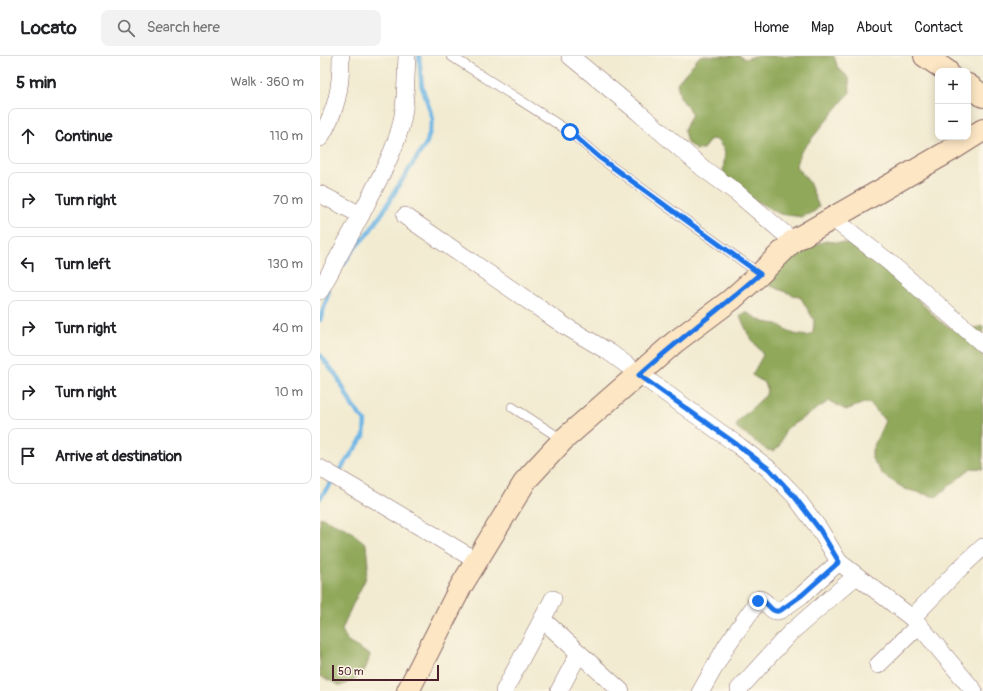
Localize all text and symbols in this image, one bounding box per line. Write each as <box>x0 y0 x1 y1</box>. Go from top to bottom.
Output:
search box <box>101 10 381 46</box>
text: Locato <box>20 16 77 40</box>
icon: search <box>115 17 137 39</box>
text: Search here <box>147 18 220 37</box>
text: Home <box>754 19 789 36</box>
text: Map <box>811 19 834 36</box>
text: About <box>856 19 892 36</box>
text: Contact <box>914 19 963 36</box>
map controls <box>935 68 971 140</box>
button: + <box>935 68 971 104</box>
text: 5 min <box>16 72 56 93</box>
text: Walk · 360 m <box>230 74 304 90</box>
button: − <box>935 104 971 140</box>
route start <box>561 123 579 141</box>
icon: ahead <box>17 125 39 147</box>
text: Continue <box>55 127 113 146</box>
text: 110 m <box>270 128 303 144</box>
icon: right <box>17 189 39 211</box>
text: Turn right <box>55 191 116 210</box>
text: 70 m <box>273 192 303 208</box>
icon: left <box>17 253 39 275</box>
text: Turn left <box>55 255 111 274</box>
text: 130 m <box>267 256 303 272</box>
icon: right <box>17 317 39 339</box>
text: Turn right <box>55 319 116 338</box>
text: 40 m <box>272 320 303 336</box>
icon: right <box>17 381 39 403</box>
text: Turn right <box>55 383 116 402</box>
text: 10 m <box>275 384 303 400</box>
icon: arrive <box>17 445 39 467</box>
text: Arrive at destination <box>55 447 182 466</box>
route end <box>749 592 767 610</box>
scale bar <box>332 663 439 682</box>
text: 50 m <box>338 665 364 678</box>

